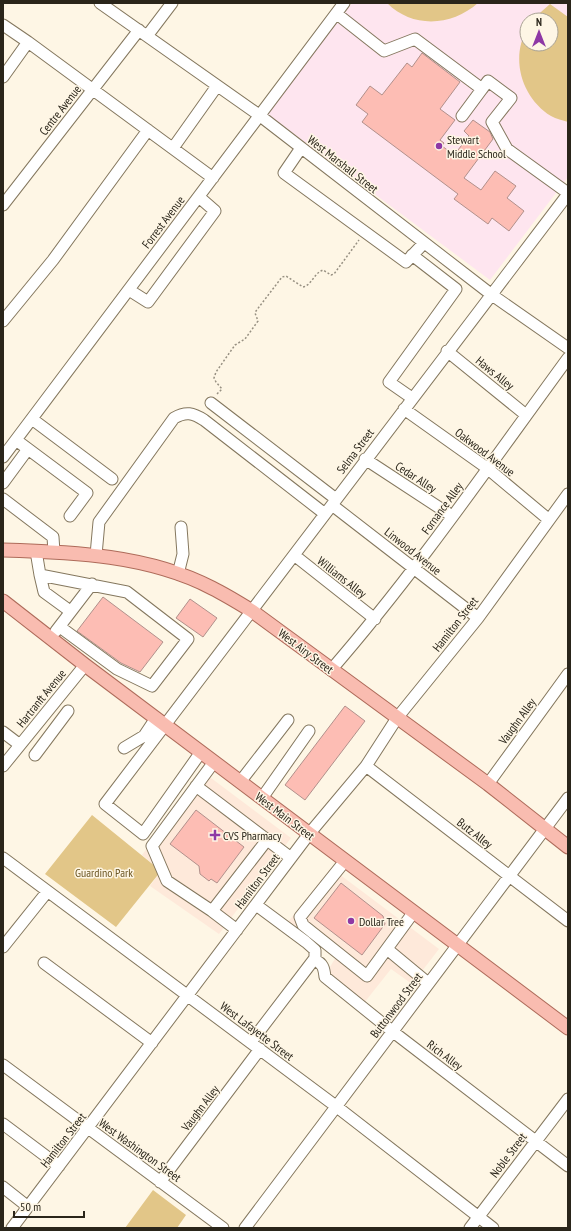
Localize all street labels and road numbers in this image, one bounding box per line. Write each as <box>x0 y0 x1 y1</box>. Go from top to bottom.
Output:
street label: Centre Avenue <box>36 82 84 138</box>
street label: West Marshall Street <box>305 132 382 197</box>
street label: Forrest Avenue <box>138 193 188 251</box>
street label: Haws Alley <box>473 353 518 393</box>
street label: Selma Street <box>333 425 377 477</box>
street label: Oakwood Avenue <box>452 425 518 479</box>
street label: Cedar Alley <box>393 458 440 496</box>
street label: Fornance Alley <box>418 479 466 537</box>
street label: Linwood Avenue <box>382 524 444 578</box>
street label: Williams Alley <box>314 553 370 601</box>
street label: Hamilton Street <box>429 593 481 654</box>
street label: West Airy Street <box>275 625 337 677</box>
street label: Hartranft Avenue <box>13 666 69 730</box>
street label: Vaughn Alley <box>495 695 539 748</box>
street label: West Main Street <box>252 789 318 844</box>
street label: Butz Alley <box>454 814 496 852</box>
street label: Hamilton Street <box>231 850 283 912</box>
street label: Buttonwood Street <box>367 969 426 1041</box>
street label: West Lafayette Street <box>217 998 297 1064</box>
street label: Rich Alley <box>424 1037 466 1074</box>
street label: Vaughn Alley <box>177 1082 222 1135</box>
street label: Hamilton Street <box>37 1109 89 1170</box>
street label: West Washington Street <box>96 1115 185 1185</box>
street label: Noble Street <box>486 1129 530 1180</box>

